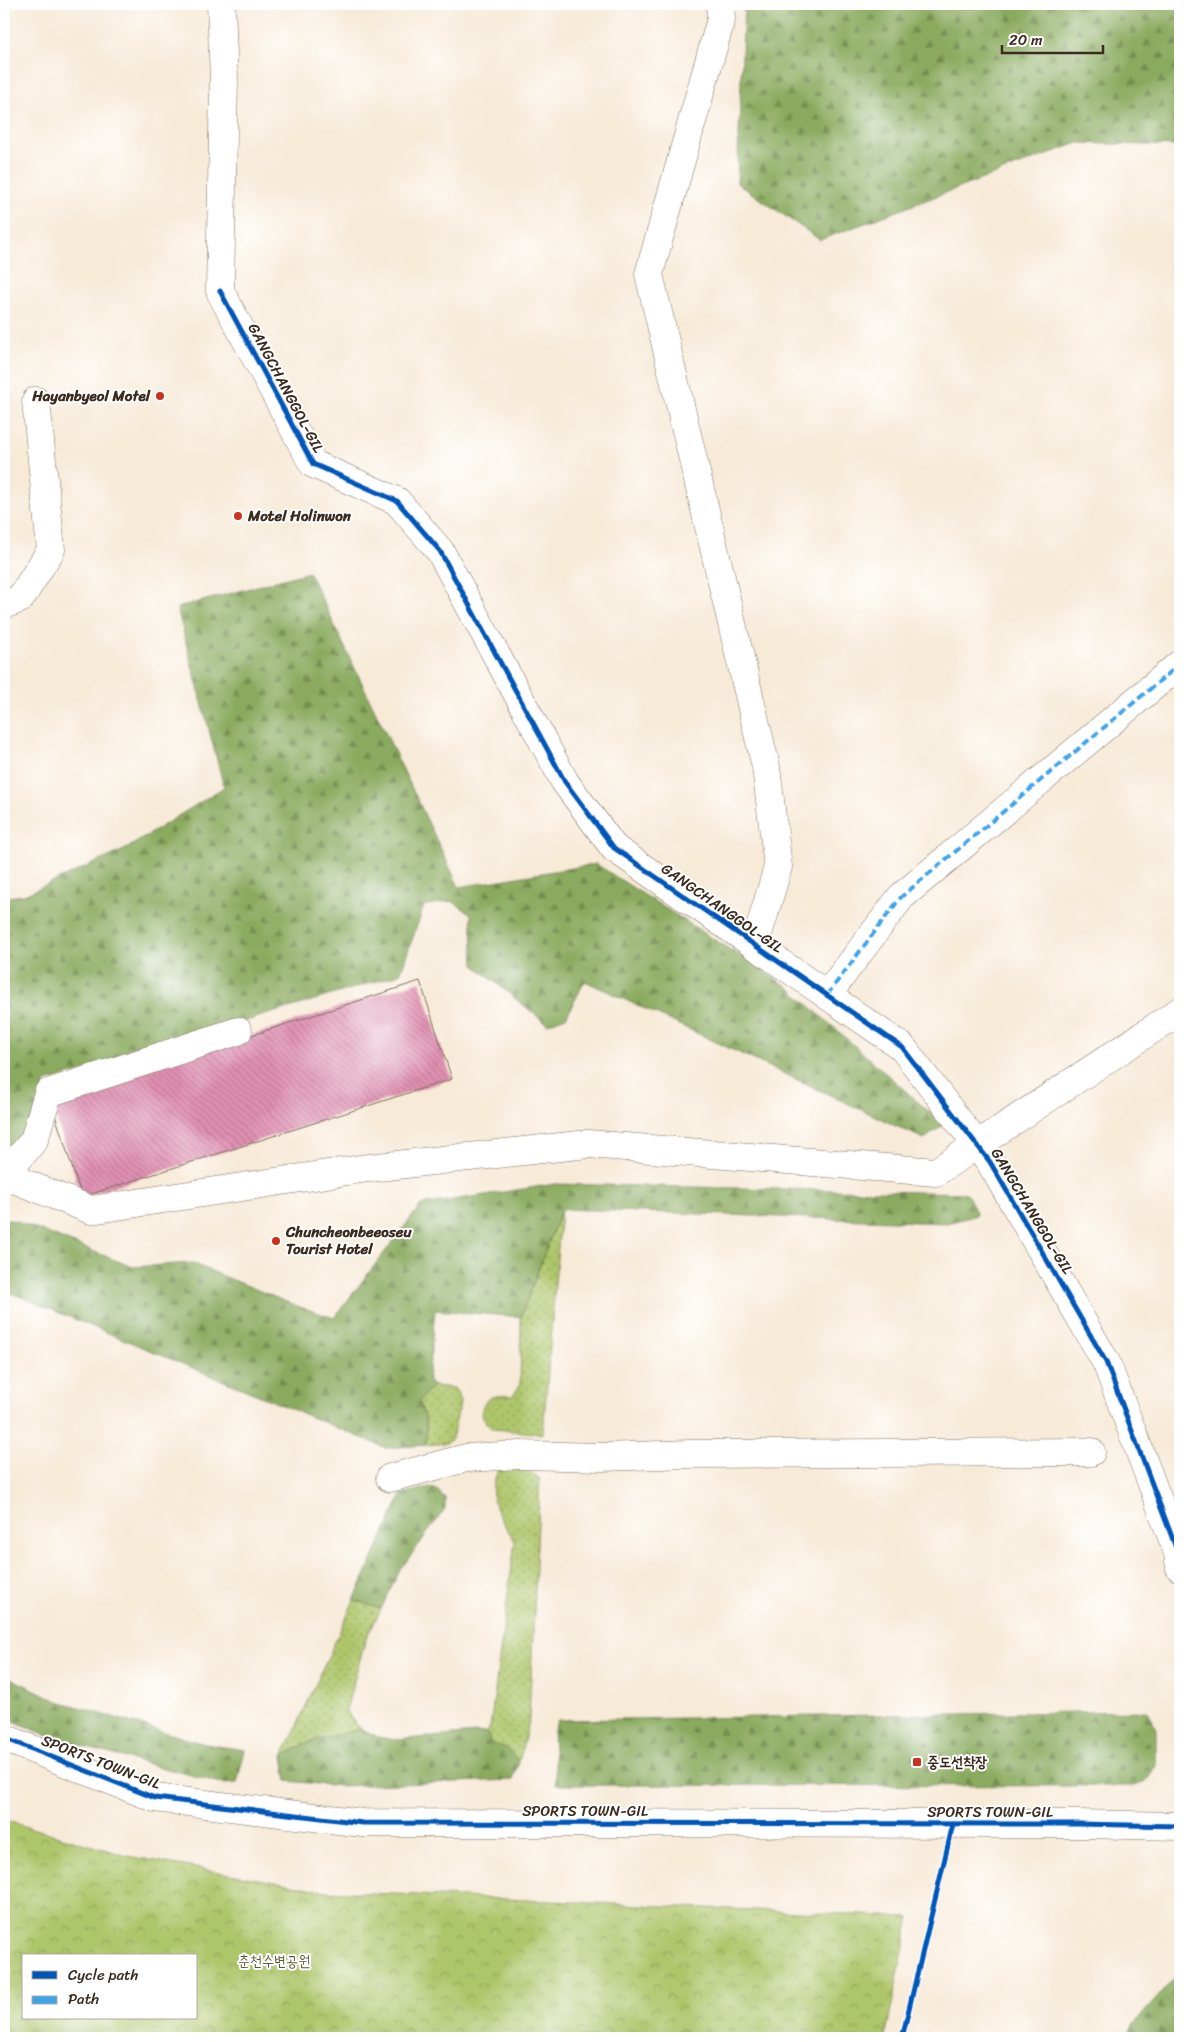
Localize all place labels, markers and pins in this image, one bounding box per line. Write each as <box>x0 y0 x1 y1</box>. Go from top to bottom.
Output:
place label: Hayanbyeol Motel <box>31 383 151 409</box>
marker: Hayanbyeol Motel <box>154 390 166 402</box>
place label: Motel Holinwon <box>247 503 352 529</box>
marker: Motel Holinwon <box>232 510 244 522</box>
place label: Chuncheonbeeoseu Tourist Hotel <box>285 1219 412 1262</box>
marker: Chuncheonbeeoseu Tourist Hotel <box>270 1235 282 1247</box>
place label: 중도선착장 <box>927 1749 987 1775</box>
marker: 중도선착장 <box>911 1756 923 1768</box>

